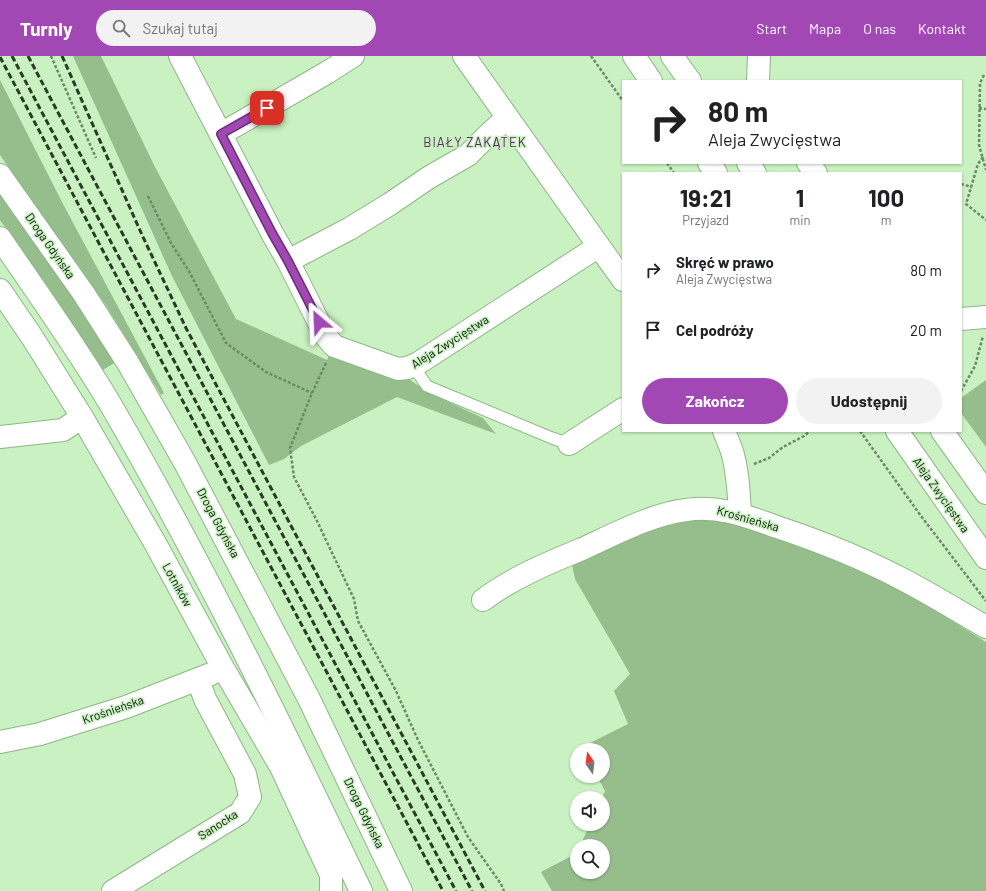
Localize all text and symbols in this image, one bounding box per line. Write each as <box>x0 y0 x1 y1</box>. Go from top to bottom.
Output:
search box <box>96 10 376 46</box>
text: Turnly <box>20 17 72 40</box>
icon: search <box>110 17 132 39</box>
text: Szukaj tutaj <box>142 19 218 37</box>
text: Start <box>756 20 787 37</box>
text: Mapa <box>809 20 841 37</box>
text: O nas <box>863 20 896 37</box>
text: Kontakt <box>918 20 966 37</box>
pin <box>250 91 284 125</box>
text: 80 m <box>708 94 768 128</box>
icon: right <box>642 96 694 148</box>
icon: arrive <box>256 97 278 119</box>
text: Aleja Zwycięstwa <box>708 128 841 150</box>
district label: BIAŁY ZAKĄTEK <box>423 134 527 150</box>
text: 19:21 <box>680 183 732 212</box>
text: 1 <box>796 183 804 212</box>
text: 100 <box>868 183 904 212</box>
street label: Droga Gdyńska <box>23 210 79 281</box>
text: Przyjazd <box>682 212 729 228</box>
text: min <box>789 212 810 228</box>
text: m <box>881 212 892 228</box>
text: Skręć w prawo <box>676 253 774 271</box>
icon: right <box>642 259 664 281</box>
text: 80 m <box>910 261 942 279</box>
text: Aleja Zwycięstwa <box>676 271 772 287</box>
position arrow <box>298 301 340 343</box>
street label: Aleja Zwycięstwa <box>408 312 491 371</box>
icon: arrive <box>642 319 664 341</box>
text: Cel podróży <box>676 321 754 339</box>
text: 20 m <box>910 321 942 339</box>
button: Zakończ <box>642 378 788 424</box>
button: Udostępnij <box>796 378 942 424</box>
street label: Aleja Zwycięstwa <box>911 454 973 535</box>
street label: Droga Gdyńska <box>195 485 243 560</box>
street label: Krośnieńska <box>715 502 781 534</box>
street label: Lotników <box>160 560 196 609</box>
street label: Krośnieńska <box>80 692 145 726</box>
north arrow <box>570 743 610 783</box>
map controls <box>570 743 610 879</box>
street label: Droga Gdyńska <box>342 775 388 850</box>
button: sound <box>570 791 610 831</box>
street label: Sanocka <box>195 806 240 842</box>
button: search <box>570 839 610 879</box>

